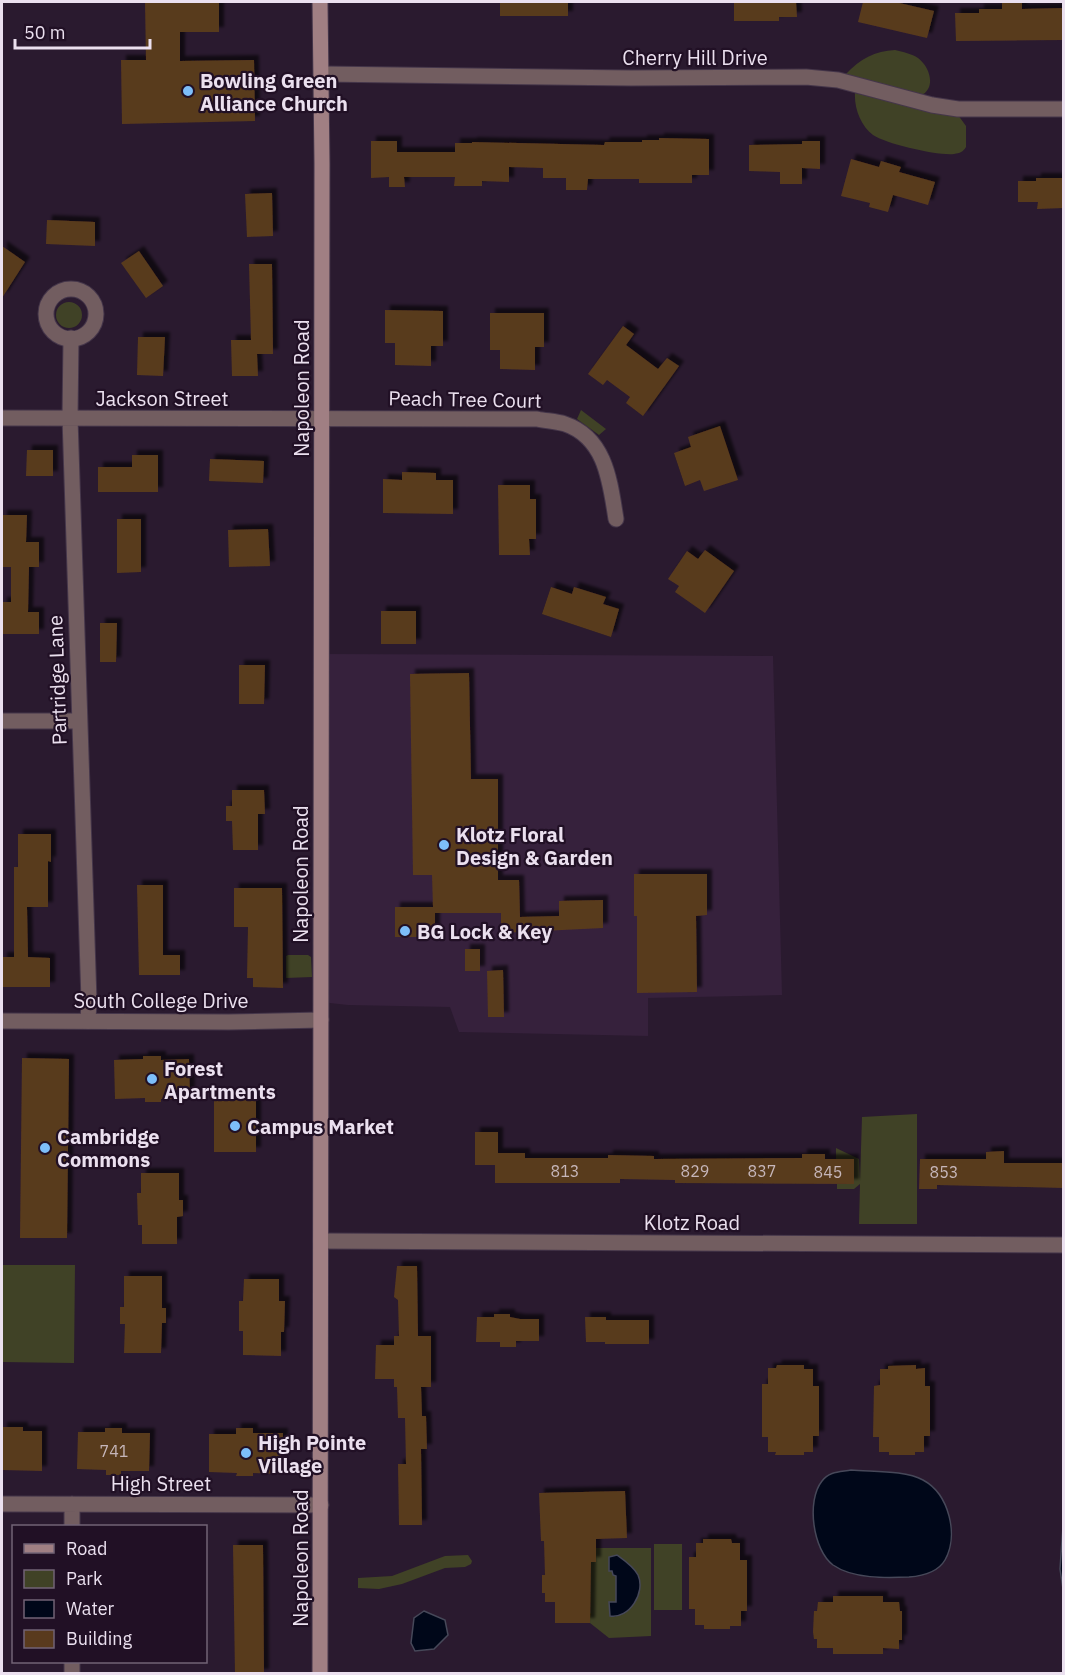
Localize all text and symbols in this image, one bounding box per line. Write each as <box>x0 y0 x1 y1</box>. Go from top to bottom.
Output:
scale bar <box>15 12 150 50</box>
text: 50 m <box>24 21 66 44</box>
street label: Cherry Hill Drive <box>622 44 768 71</box>
place label: Bowling Green Alliance Church <box>200 67 348 117</box>
marker: Bowling Green Alliance Church <box>181 84 195 98</box>
street label: Napoleon Road <box>288 319 315 457</box>
street label: Peach Tree Court <box>388 384 542 414</box>
street label: Jackson Street <box>95 385 229 412</box>
street label: Partridge Lane <box>41 614 73 746</box>
street label: Napoleon Road <box>287 805 314 943</box>
place label: Klotz Floral Design & Garden <box>456 821 613 871</box>
marker: Klotz Floral Design & Garden <box>437 838 451 852</box>
place label: BG Lock & Key <box>417 918 552 945</box>
marker: BG Lock & Key <box>398 924 412 938</box>
street label: South College Drive <box>73 987 249 1014</box>
place label: Forest Apartments <box>164 1055 276 1105</box>
marker: Forest Apartments <box>145 1072 159 1086</box>
place label: Campus Market <box>247 1113 394 1140</box>
marker: Campus Market <box>228 1119 242 1133</box>
place label: Cambridge Commons <box>57 1123 160 1173</box>
marker: Cambridge Commons <box>38 1141 52 1155</box>
house number: 813 <box>551 1161 579 1181</box>
house number: 829 <box>681 1161 709 1181</box>
house number: 837 <box>748 1161 776 1181</box>
house number: 845 <box>814 1162 842 1182</box>
house number: 853 <box>930 1162 958 1182</box>
street label: Klotz Road <box>644 1209 740 1236</box>
place label: High Pointe Village <box>258 1429 366 1479</box>
house number: 741 <box>100 1441 128 1461</box>
marker: High Pointe Village <box>239 1446 253 1460</box>
street label: High Street <box>111 1470 211 1497</box>
street label: Napoleon Road <box>287 1489 314 1627</box>
legend <box>12 1525 207 1663</box>
text: Road <box>66 1537 107 1560</box>
text: Park <box>66 1567 103 1590</box>
text: Water <box>66 1597 115 1620</box>
text: Building <box>66 1627 133 1650</box>

